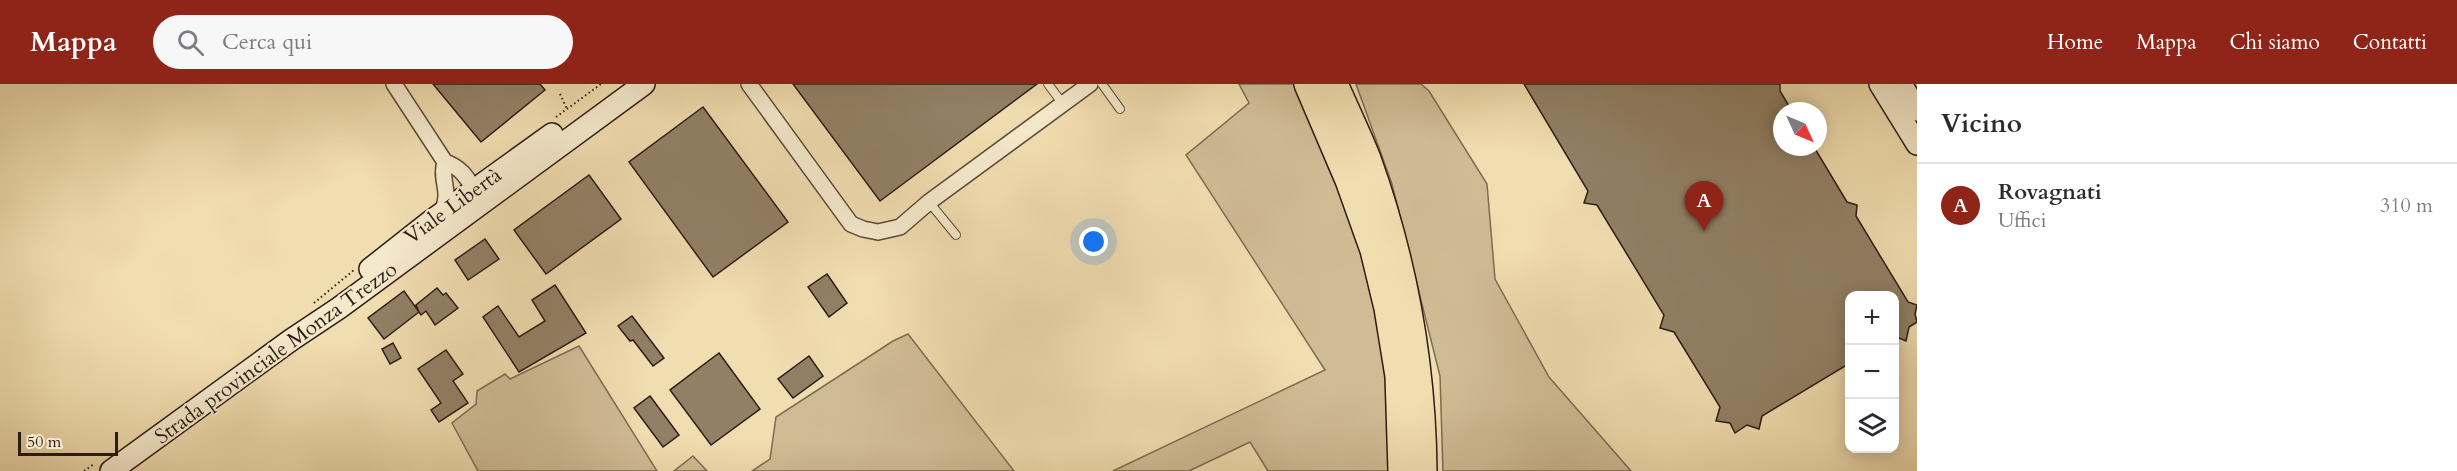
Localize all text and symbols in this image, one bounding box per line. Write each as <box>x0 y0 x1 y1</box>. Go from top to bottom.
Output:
search box <box>153 15 573 69</box>
text: Mappa <box>30 23 117 61</box>
icon: search <box>174 26 207 59</box>
text: Cerca qui <box>222 27 312 57</box>
text: Home <box>2047 28 2103 57</box>
text: Mappa <box>2136 28 2197 57</box>
text: Chi siamo <box>2230 28 2320 57</box>
text: Contatti <box>2353 28 2427 57</box>
north arrow <box>1773 102 1827 156</box>
text: Vicino <box>1941 106 2022 141</box>
street label: Viale Libertà <box>398 161 508 251</box>
text: Rovagnati <box>1998 177 2102 207</box>
pin: A <box>1684 182 1724 231</box>
text: A <box>1953 192 1968 219</box>
text: 310 m <box>2380 192 2433 219</box>
text: Uffici <box>1998 207 2046 234</box>
your location <box>1079 227 1108 256</box>
street label: Strada provinciale Monza Trezzo <box>149 255 403 451</box>
map controls <box>1845 291 1899 453</box>
button: + <box>1845 291 1899 345</box>
button: − <box>1845 345 1899 399</box>
button: layers <box>1845 399 1899 453</box>
scale bar <box>18 429 118 456</box>
text: 50 m <box>27 431 61 453</box>

